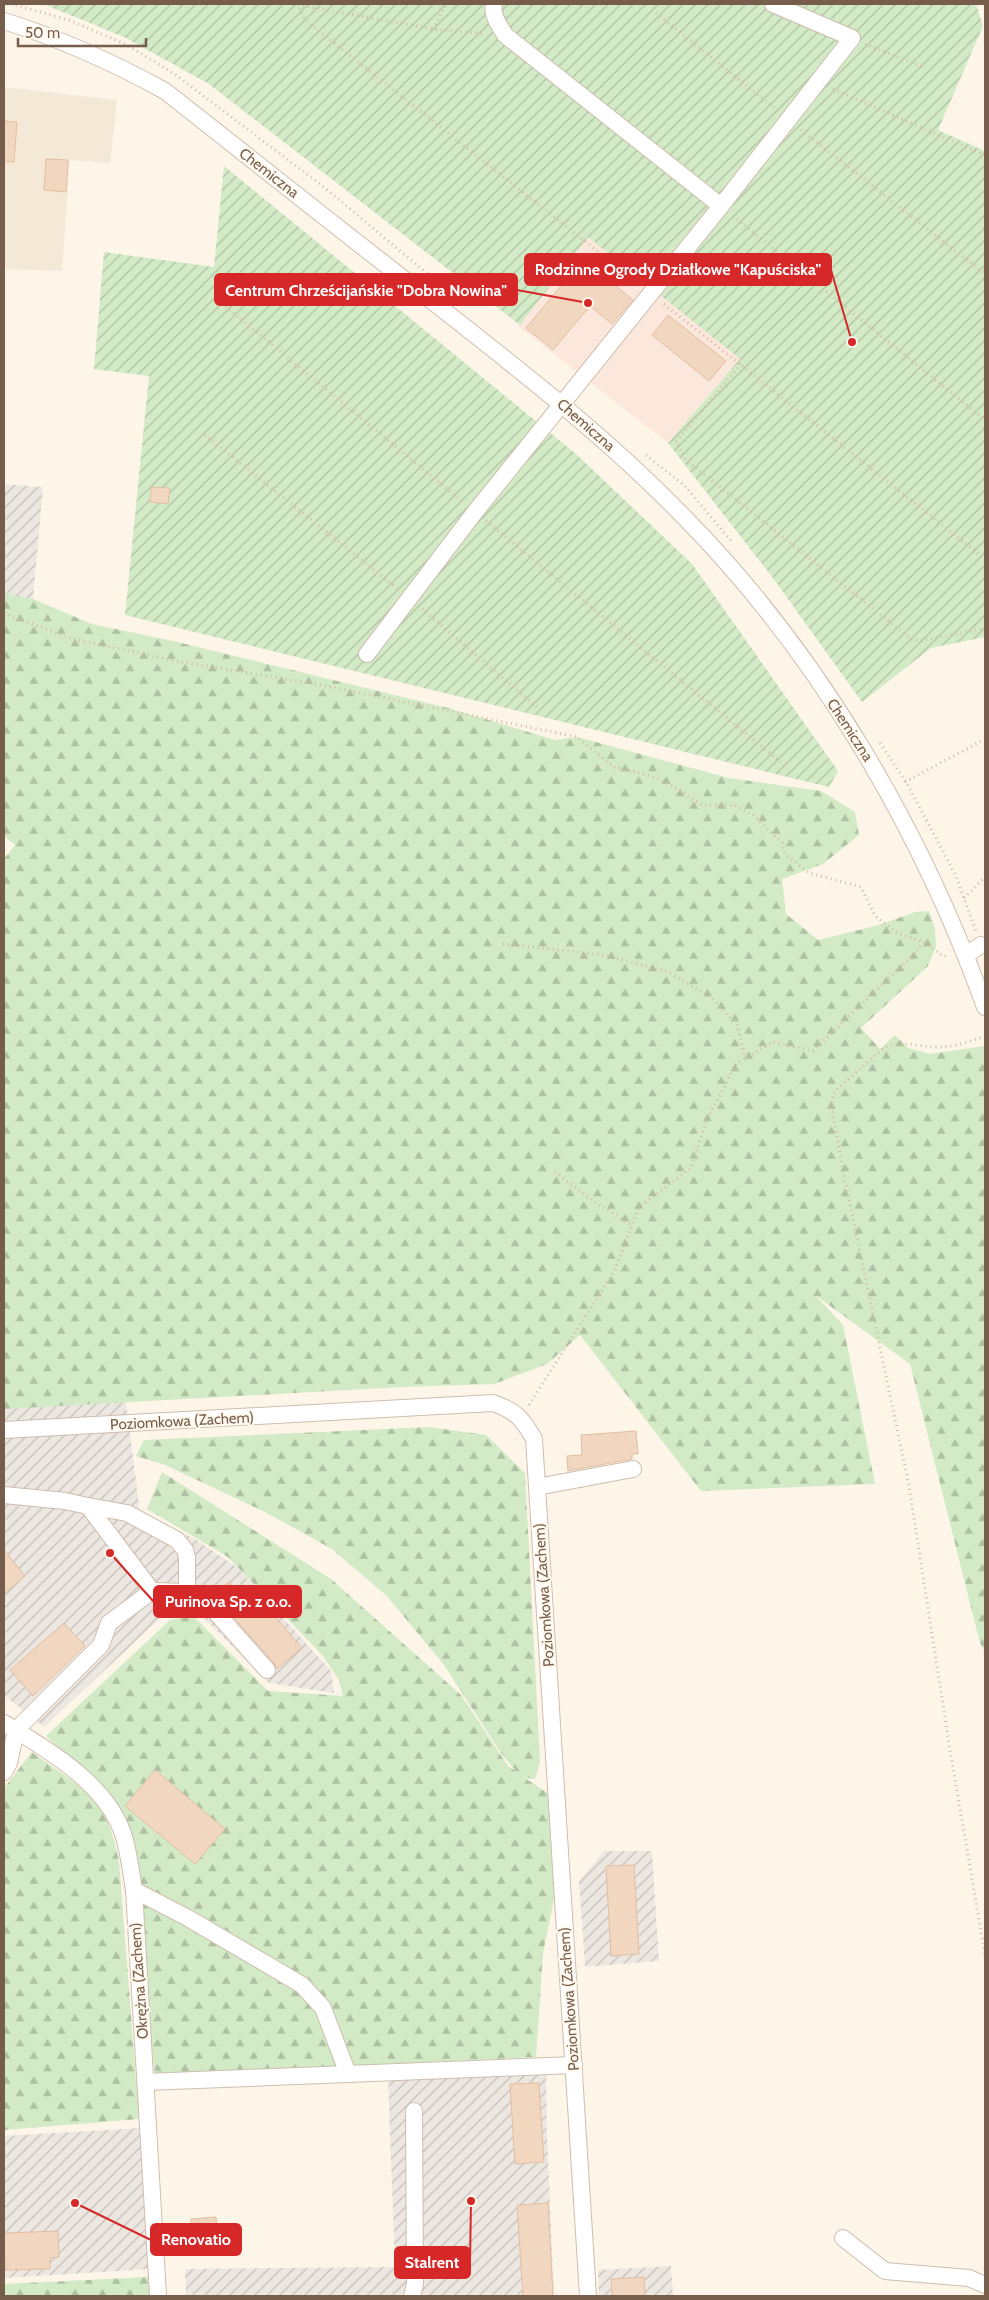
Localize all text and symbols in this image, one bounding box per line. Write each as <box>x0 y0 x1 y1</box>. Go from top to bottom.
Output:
scale bar <box>18 15 145 47</box>
text: 50 m <box>25 24 60 42</box>
street label: Chemiczna <box>236 144 303 202</box>
callout: Rodzinne Ogrody Działkowe "Kapuściska" <box>525 254 831 285</box>
text: Rodzinne Ogrody Działkowe "Kapuściska" <box>535 260 822 279</box>
callout: Centrum Chrześcijańskie "Dobra Nowina" <box>215 274 517 305</box>
text: Centrum Chrześcijańskie "Dobra Nowina" <box>225 281 507 300</box>
street label: Chemiczna <box>553 395 619 456</box>
street label: Chemiczna <box>823 695 877 765</box>
street label: Poziomkowa (Zachem) <box>110 1408 254 1434</box>
street label: Poziomkowa (Zachem) <box>530 1522 558 1668</box>
callout: Purinova Sp. z o.o. <box>154 1586 301 1617</box>
text: Purinova Sp. z o.o. <box>165 1592 291 1611</box>
street label: Okrężna (Zachem) <box>126 1922 152 2040</box>
street label: Poziomkowa (Zachem) <box>555 1926 583 2072</box>
callout: Renovatio <box>151 2224 241 2255</box>
text: Renovatio <box>161 2230 231 2249</box>
callout: Stalrent <box>395 2247 470 2278</box>
text: Stalrent <box>405 2253 460 2272</box>

